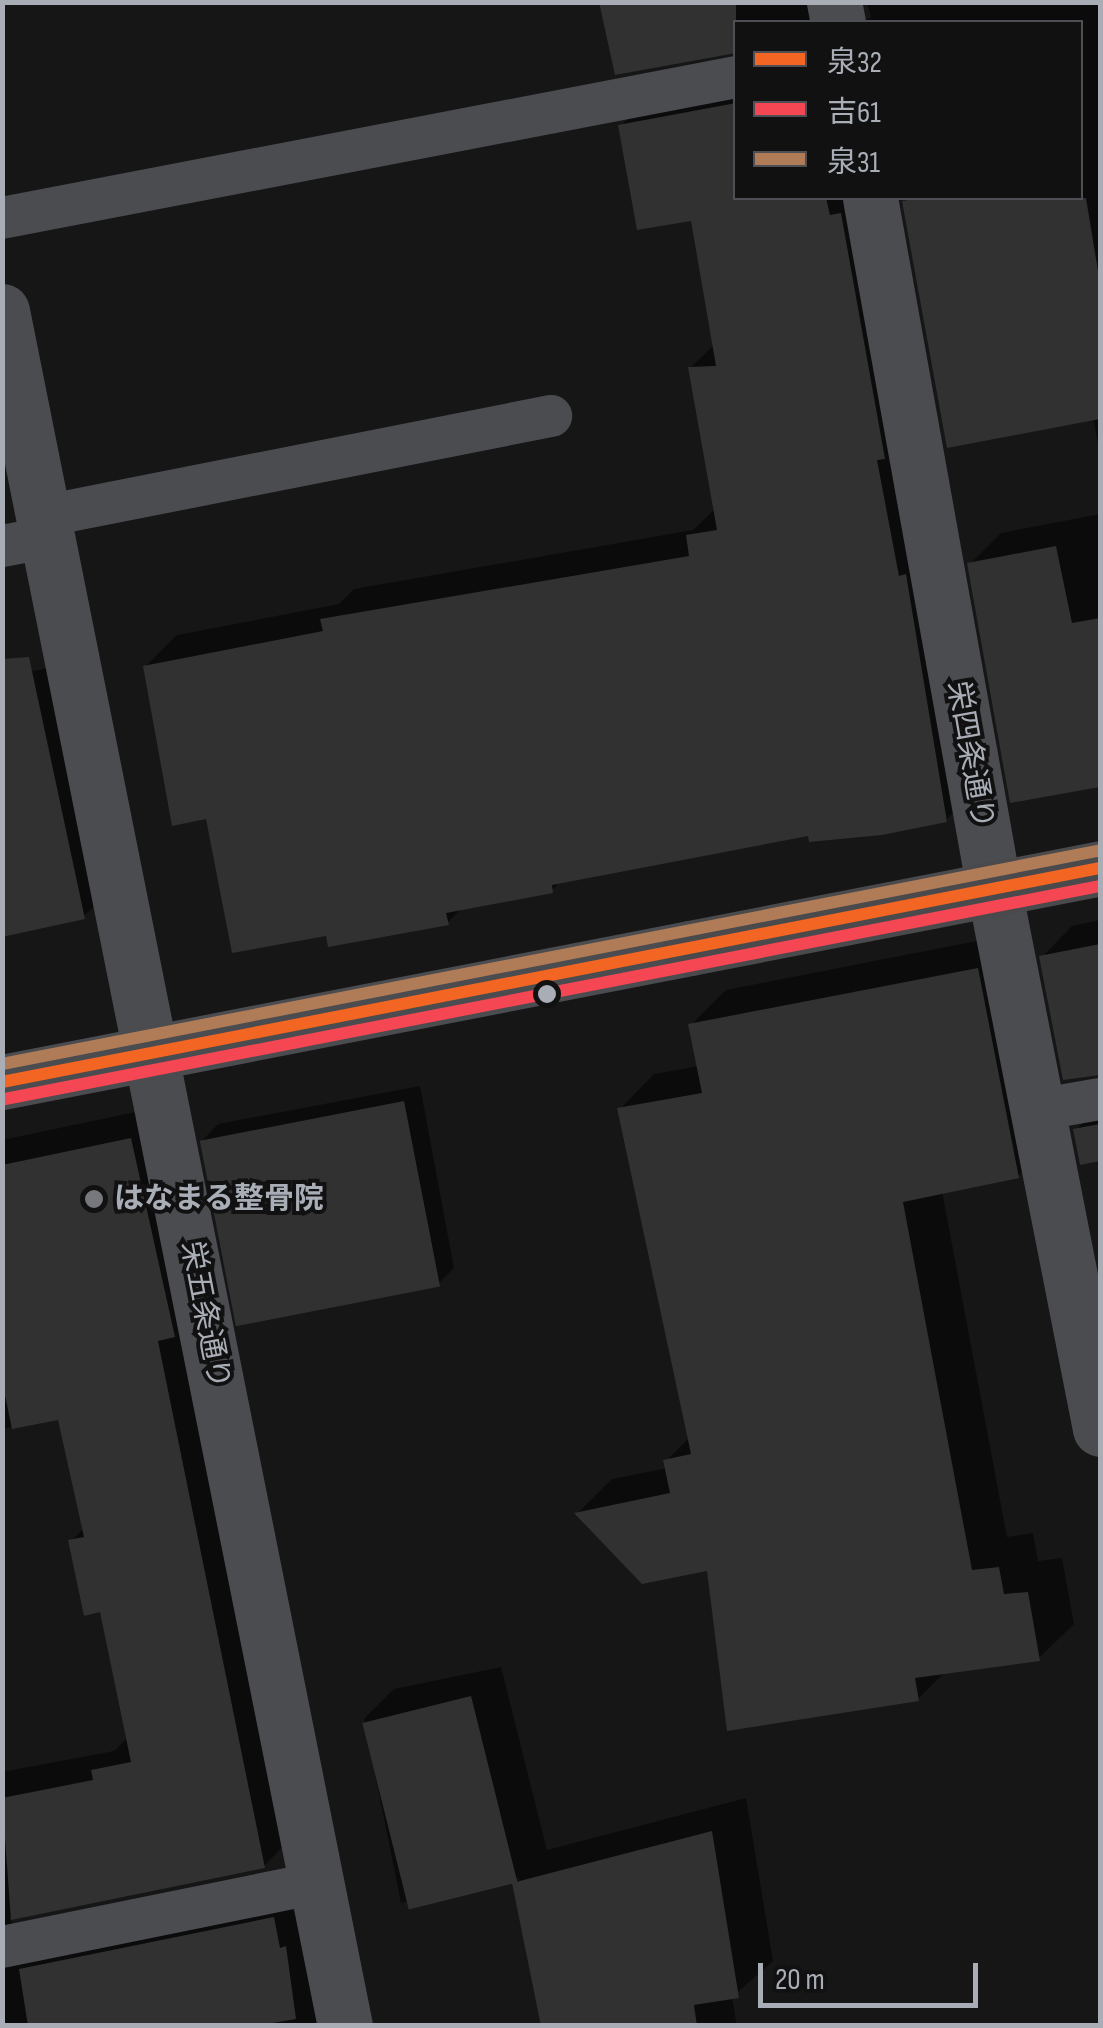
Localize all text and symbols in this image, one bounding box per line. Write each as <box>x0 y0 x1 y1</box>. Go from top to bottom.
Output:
legend <box>733 20 1083 200</box>
text: 泉32 <box>827 45 882 81</box>
text: 吉61 <box>827 95 881 131</box>
text: 泉31 <box>827 145 880 181</box>
street label: 栄四条通り <box>939 678 1001 832</box>
unlabelled marker <box>537 984 557 1004</box>
place label: はなまる整骨院 <box>114 1181 324 1217</box>
marker: はなまる整骨院 <box>83 1188 105 1210</box>
street label: 栄五条通り <box>173 1238 237 1392</box>
scale bar <box>763 1943 983 2005</box>
text: 20 m <box>775 1962 825 1998</box>

